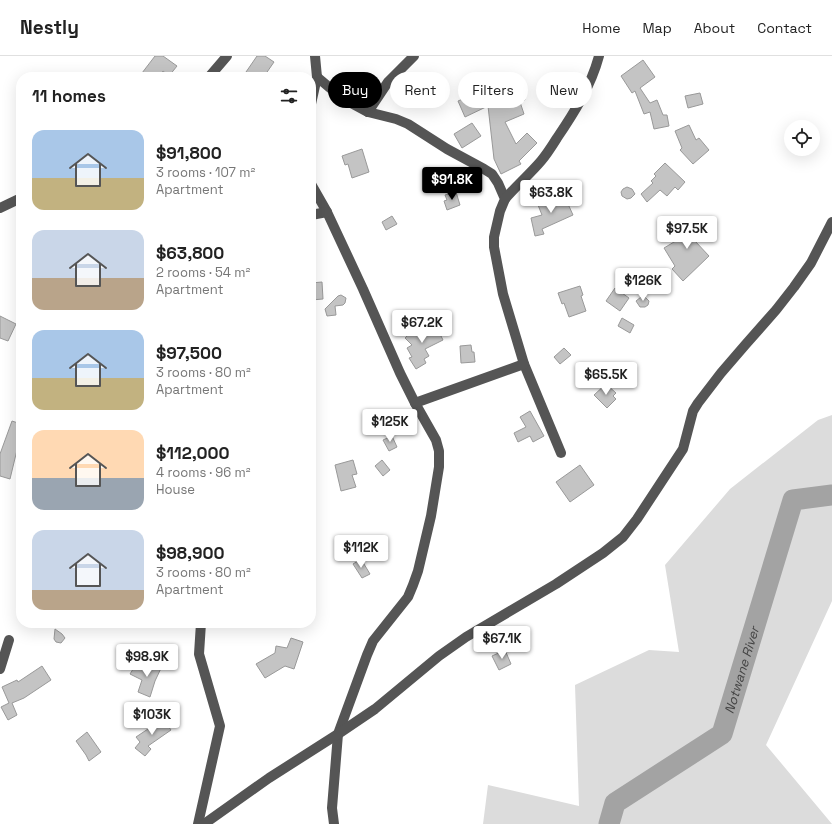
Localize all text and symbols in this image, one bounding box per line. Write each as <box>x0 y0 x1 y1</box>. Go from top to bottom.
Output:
text: Nestly <box>20 15 79 40</box>
text: Home <box>582 19 620 37</box>
text: Map <box>642 19 672 37</box>
text: About <box>694 19 735 37</box>
text: Contact <box>757 19 812 37</box>
chip: Buy <box>328 72 382 108</box>
chip: Rent <box>390 72 450 108</box>
chip: Filters <box>458 72 528 108</box>
chip: New <box>536 72 592 108</box>
text: 11 homes <box>32 85 106 107</box>
icon: filters <box>278 85 300 107</box>
map controls <box>784 120 820 156</box>
button: locate <box>784 120 820 156</box>
text: $91,800 <box>156 142 222 164</box>
icon: home <box>64 146 112 194</box>
text: 3 rooms · 107 m² <box>156 164 255 181</box>
pin: $91.8K <box>419 167 485 201</box>
text: $91.8K <box>431 171 473 188</box>
pin: $63.8K <box>518 180 584 214</box>
text: Apartment <box>156 181 224 198</box>
text: $63.8K <box>529 184 573 201</box>
pin: $97.5K <box>654 216 720 250</box>
text: $97.5K <box>666 220 708 237</box>
text: $63,800 <box>156 242 224 264</box>
icon: home <box>64 246 112 294</box>
text: 2 rooms · 54 m² <box>156 264 250 281</box>
pin: $126K <box>615 268 671 302</box>
text: $126K <box>624 272 662 289</box>
text: Apartment <box>156 281 224 298</box>
pin: $67.2K <box>389 310 455 344</box>
text: $67.2K <box>401 314 443 331</box>
text: $97,500 <box>156 342 222 364</box>
icon: home <box>64 346 112 394</box>
pin: $65.5K <box>573 362 639 396</box>
text: 3 rooms · 80 m² <box>156 364 251 381</box>
text: $65.5K <box>584 366 628 383</box>
text: Apartment <box>156 381 224 398</box>
pin: $125K <box>362 409 418 443</box>
text: $125K <box>371 413 409 430</box>
text: $112,000 <box>156 442 230 464</box>
icon: home <box>64 446 112 494</box>
text: 4 rooms · 96 m² <box>156 464 251 481</box>
text: House <box>156 481 195 498</box>
pin: $112K <box>333 535 389 569</box>
text: $112K <box>343 539 379 556</box>
text: $98,900 <box>156 542 225 564</box>
icon: home <box>64 546 112 594</box>
text: 3 rooms · 80 m² <box>156 564 251 581</box>
text: Apartment <box>156 581 224 598</box>
water label: Notwane River <box>720 623 763 716</box>
pin: $67.1K <box>469 626 535 660</box>
text: $67.1K <box>482 630 522 647</box>
pin: $98.9K <box>114 644 180 678</box>
text: $98.9K <box>125 648 169 665</box>
pin: $103K <box>124 702 180 736</box>
text: $103K <box>133 706 171 723</box>

